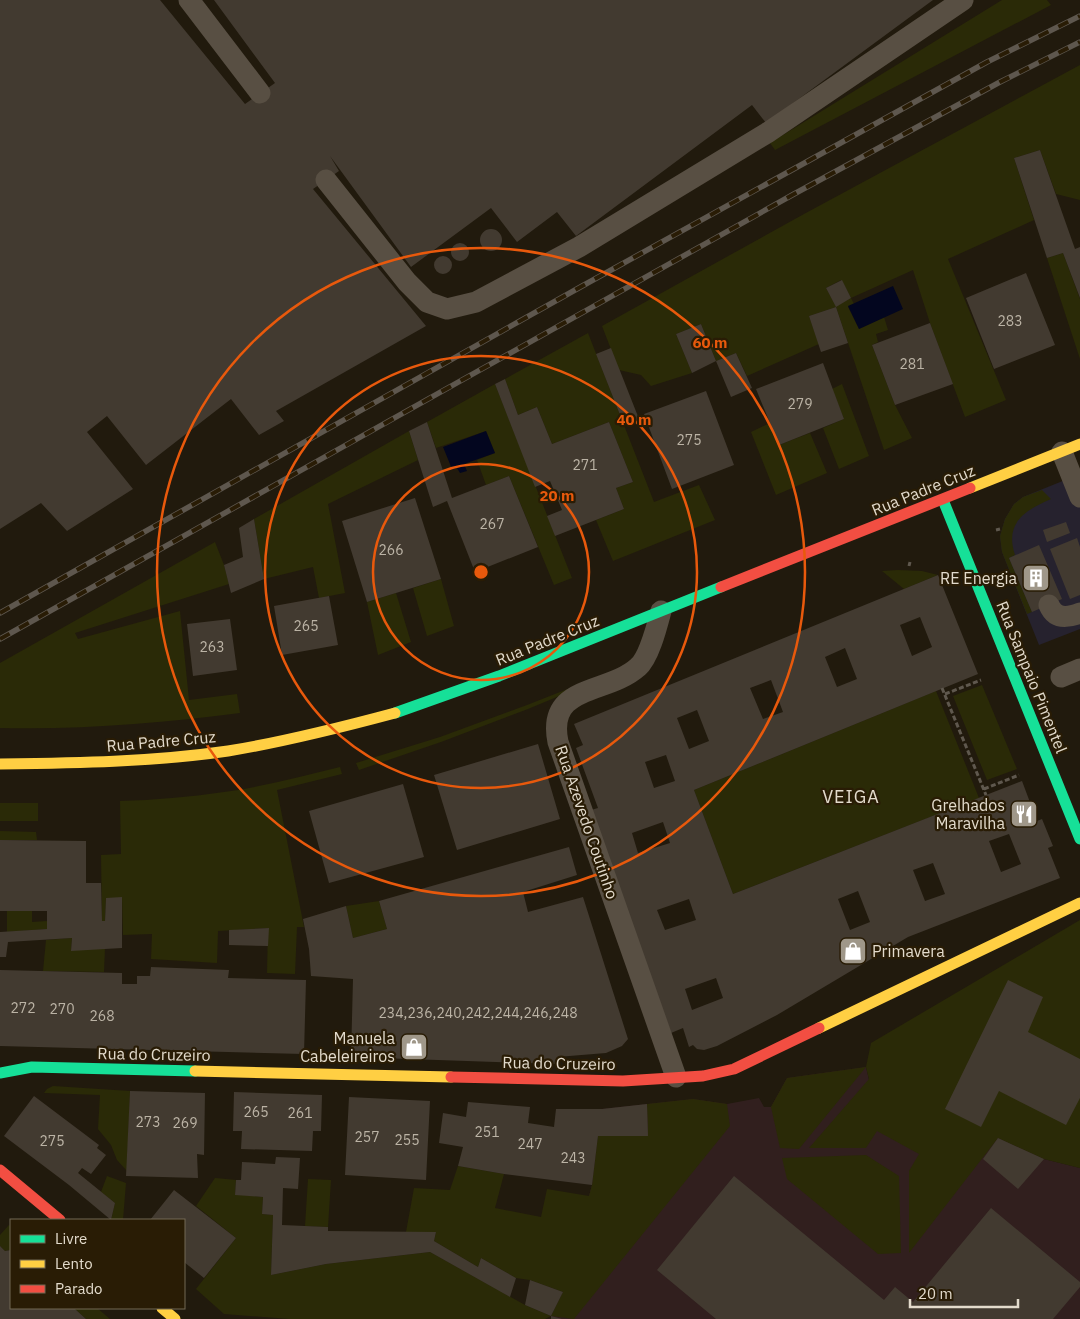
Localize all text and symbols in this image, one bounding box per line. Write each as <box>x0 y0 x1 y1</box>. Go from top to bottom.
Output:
house number: 283 <box>997 312 1023 330</box>
text: 60 m <box>693 333 727 352</box>
house number: 281 <box>899 355 925 373</box>
house number: 279 <box>787 395 813 413</box>
text: 40 m <box>617 410 651 429</box>
house number: 275 <box>676 431 702 449</box>
house number: 271 <box>572 456 598 474</box>
street label: Rua Padre Cruz <box>868 460 978 520</box>
text: 20 m <box>540 486 574 505</box>
house number: 267 <box>479 515 505 533</box>
house number: 266 <box>378 541 404 559</box>
centre of rings <box>472 563 490 581</box>
building icon: RE Energia <box>1021 563 1051 593</box>
place label: RE Energia <box>940 568 1017 588</box>
street label: Rua Sampaio Pimentel <box>992 598 1072 756</box>
street label: Rua Padre Cruz <box>492 610 602 670</box>
house number: 265 <box>293 617 319 635</box>
house number: 263 <box>199 638 225 656</box>
street label: Rua Padre Cruz <box>105 726 217 756</box>
street label: Rua Azevedo Coutinho <box>551 743 623 902</box>
district label: VEIGA <box>822 785 880 808</box>
place label: Grelhados Maravilha <box>931 795 1005 833</box>
restaurant icon: Grelhados Maravilha <box>1009 799 1039 829</box>
shop icon: Primavera <box>838 936 868 966</box>
place label: Primavera <box>872 941 945 961</box>
house number: 272 <box>10 999 36 1017</box>
house number: 270 <box>49 1000 75 1018</box>
house number: 234,236,240,242,244,246,248 <box>378 1004 578 1022</box>
house number: 268 <box>89 1007 115 1025</box>
place label: Manuela Cabeleireiros <box>300 1028 395 1066</box>
shop icon: Manuela Cabeleireiros <box>399 1032 429 1062</box>
street label: Rua do Cruzeiro <box>97 1043 211 1065</box>
street label: Rua do Cruzeiro <box>502 1052 616 1074</box>
house number: 265 <box>243 1103 269 1121</box>
house number: 261 <box>287 1104 313 1122</box>
house number: 273 <box>135 1113 161 1131</box>
house number: 269 <box>172 1114 198 1132</box>
house number: 251 <box>474 1123 500 1141</box>
house number: 257 <box>354 1128 380 1146</box>
house number: 255 <box>394 1131 420 1149</box>
house number: 275 <box>39 1132 65 1150</box>
house number: 247 <box>517 1135 543 1153</box>
house number: 243 <box>560 1149 586 1167</box>
legend <box>10 1219 185 1309</box>
text: Livre <box>55 1229 87 1248</box>
text: Lento <box>55 1254 93 1273</box>
scale bar <box>910 1276 1018 1308</box>
text: Parado <box>55 1279 103 1298</box>
text: 20 m <box>918 1284 953 1303</box>

